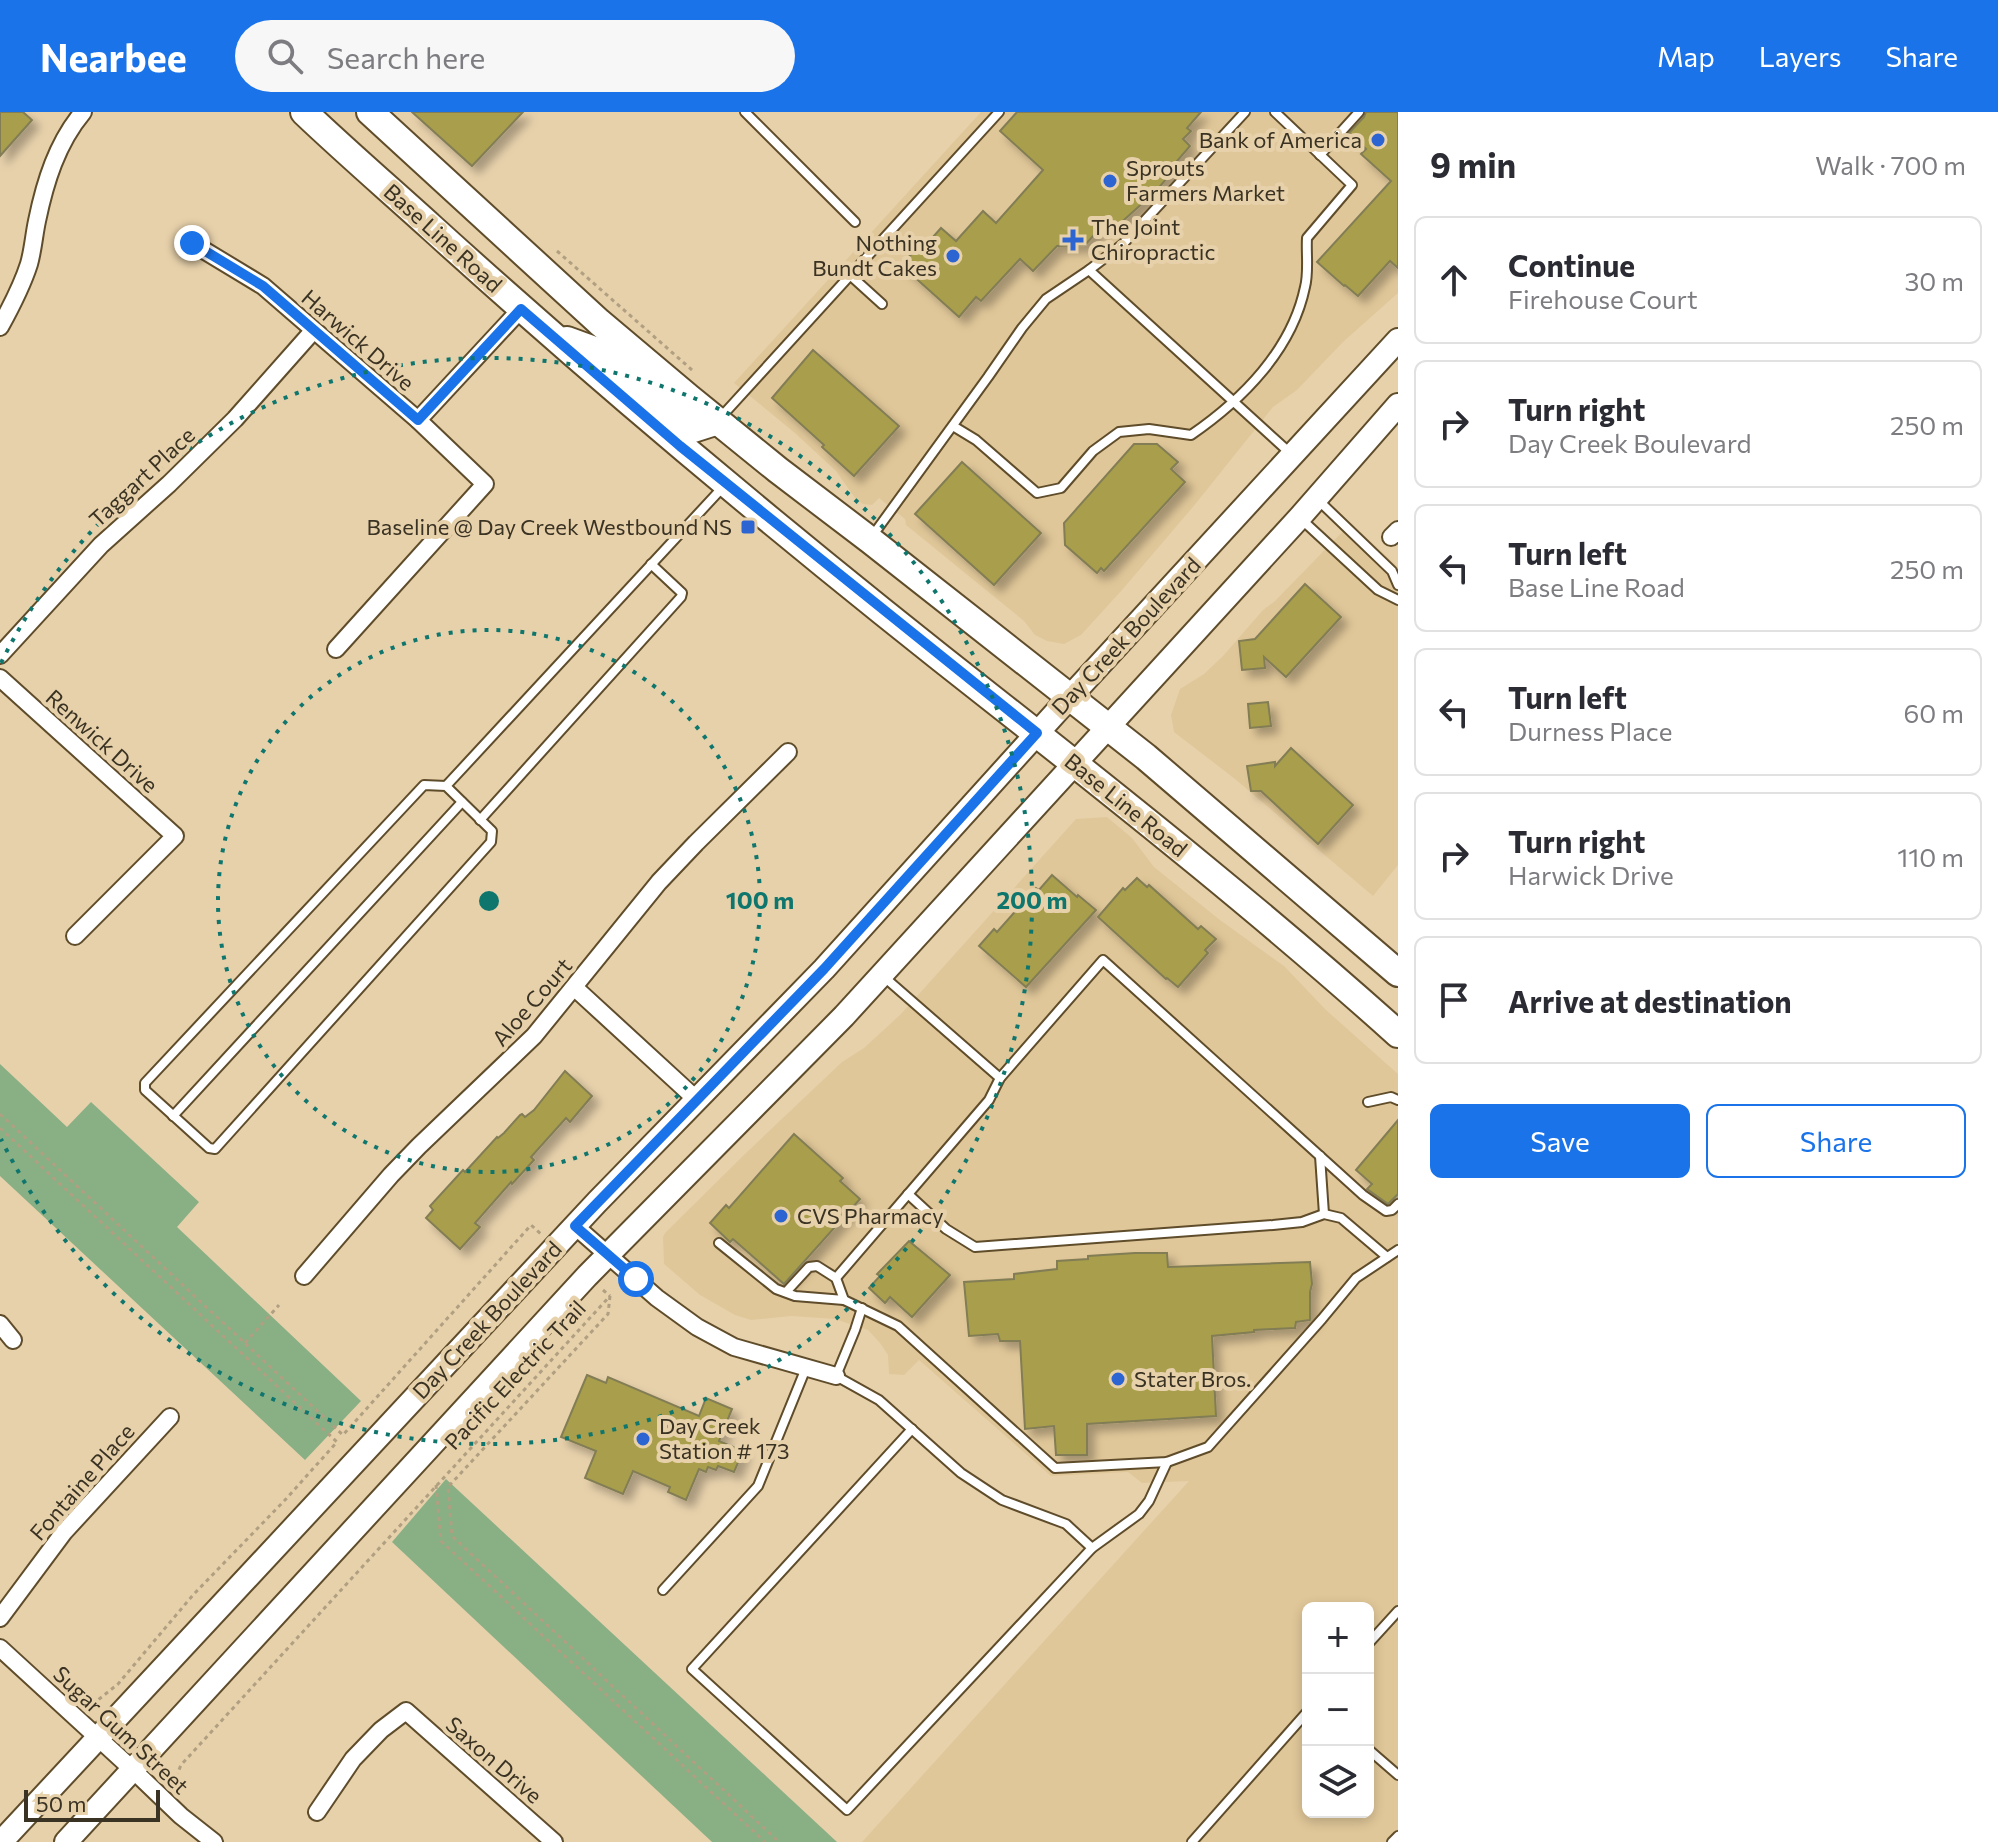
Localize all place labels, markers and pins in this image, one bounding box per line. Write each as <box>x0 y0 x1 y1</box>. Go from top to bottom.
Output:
place label: Bank of America <box>1199 126 1362 153</box>
marker: Bank of America <box>1369 131 1387 149</box>
place label: Sprouts Farmers Market <box>1126 154 1285 206</box>
marker: Sprouts Farmers Market <box>1101 172 1119 190</box>
place label: The Joint Chiropractic <box>1091 213 1215 265</box>
place label: Nothing Bundt Cakes <box>812 229 937 281</box>
marker: The Joint Chiropractic <box>1062 229 1084 251</box>
marker: Nothing Bundt Cakes <box>944 247 962 265</box>
place label: Baseline @ Day Creek Westbound NS <box>367 513 732 540</box>
marker: Baseline @ Day Creek Westbound NS <box>739 518 757 536</box>
centre of rings <box>475 887 503 915</box>
place label: CVS Pharmacy <box>797 1202 944 1229</box>
marker: CVS Pharmacy <box>772 1207 790 1225</box>
place label: Stater Bros. <box>1134 1365 1251 1392</box>
marker: Stater Bros. <box>1109 1370 1127 1388</box>
place label: Day Creek Station # 173 <box>659 1412 790 1464</box>
marker: Day Creek Station # 173 <box>634 1430 652 1448</box>

